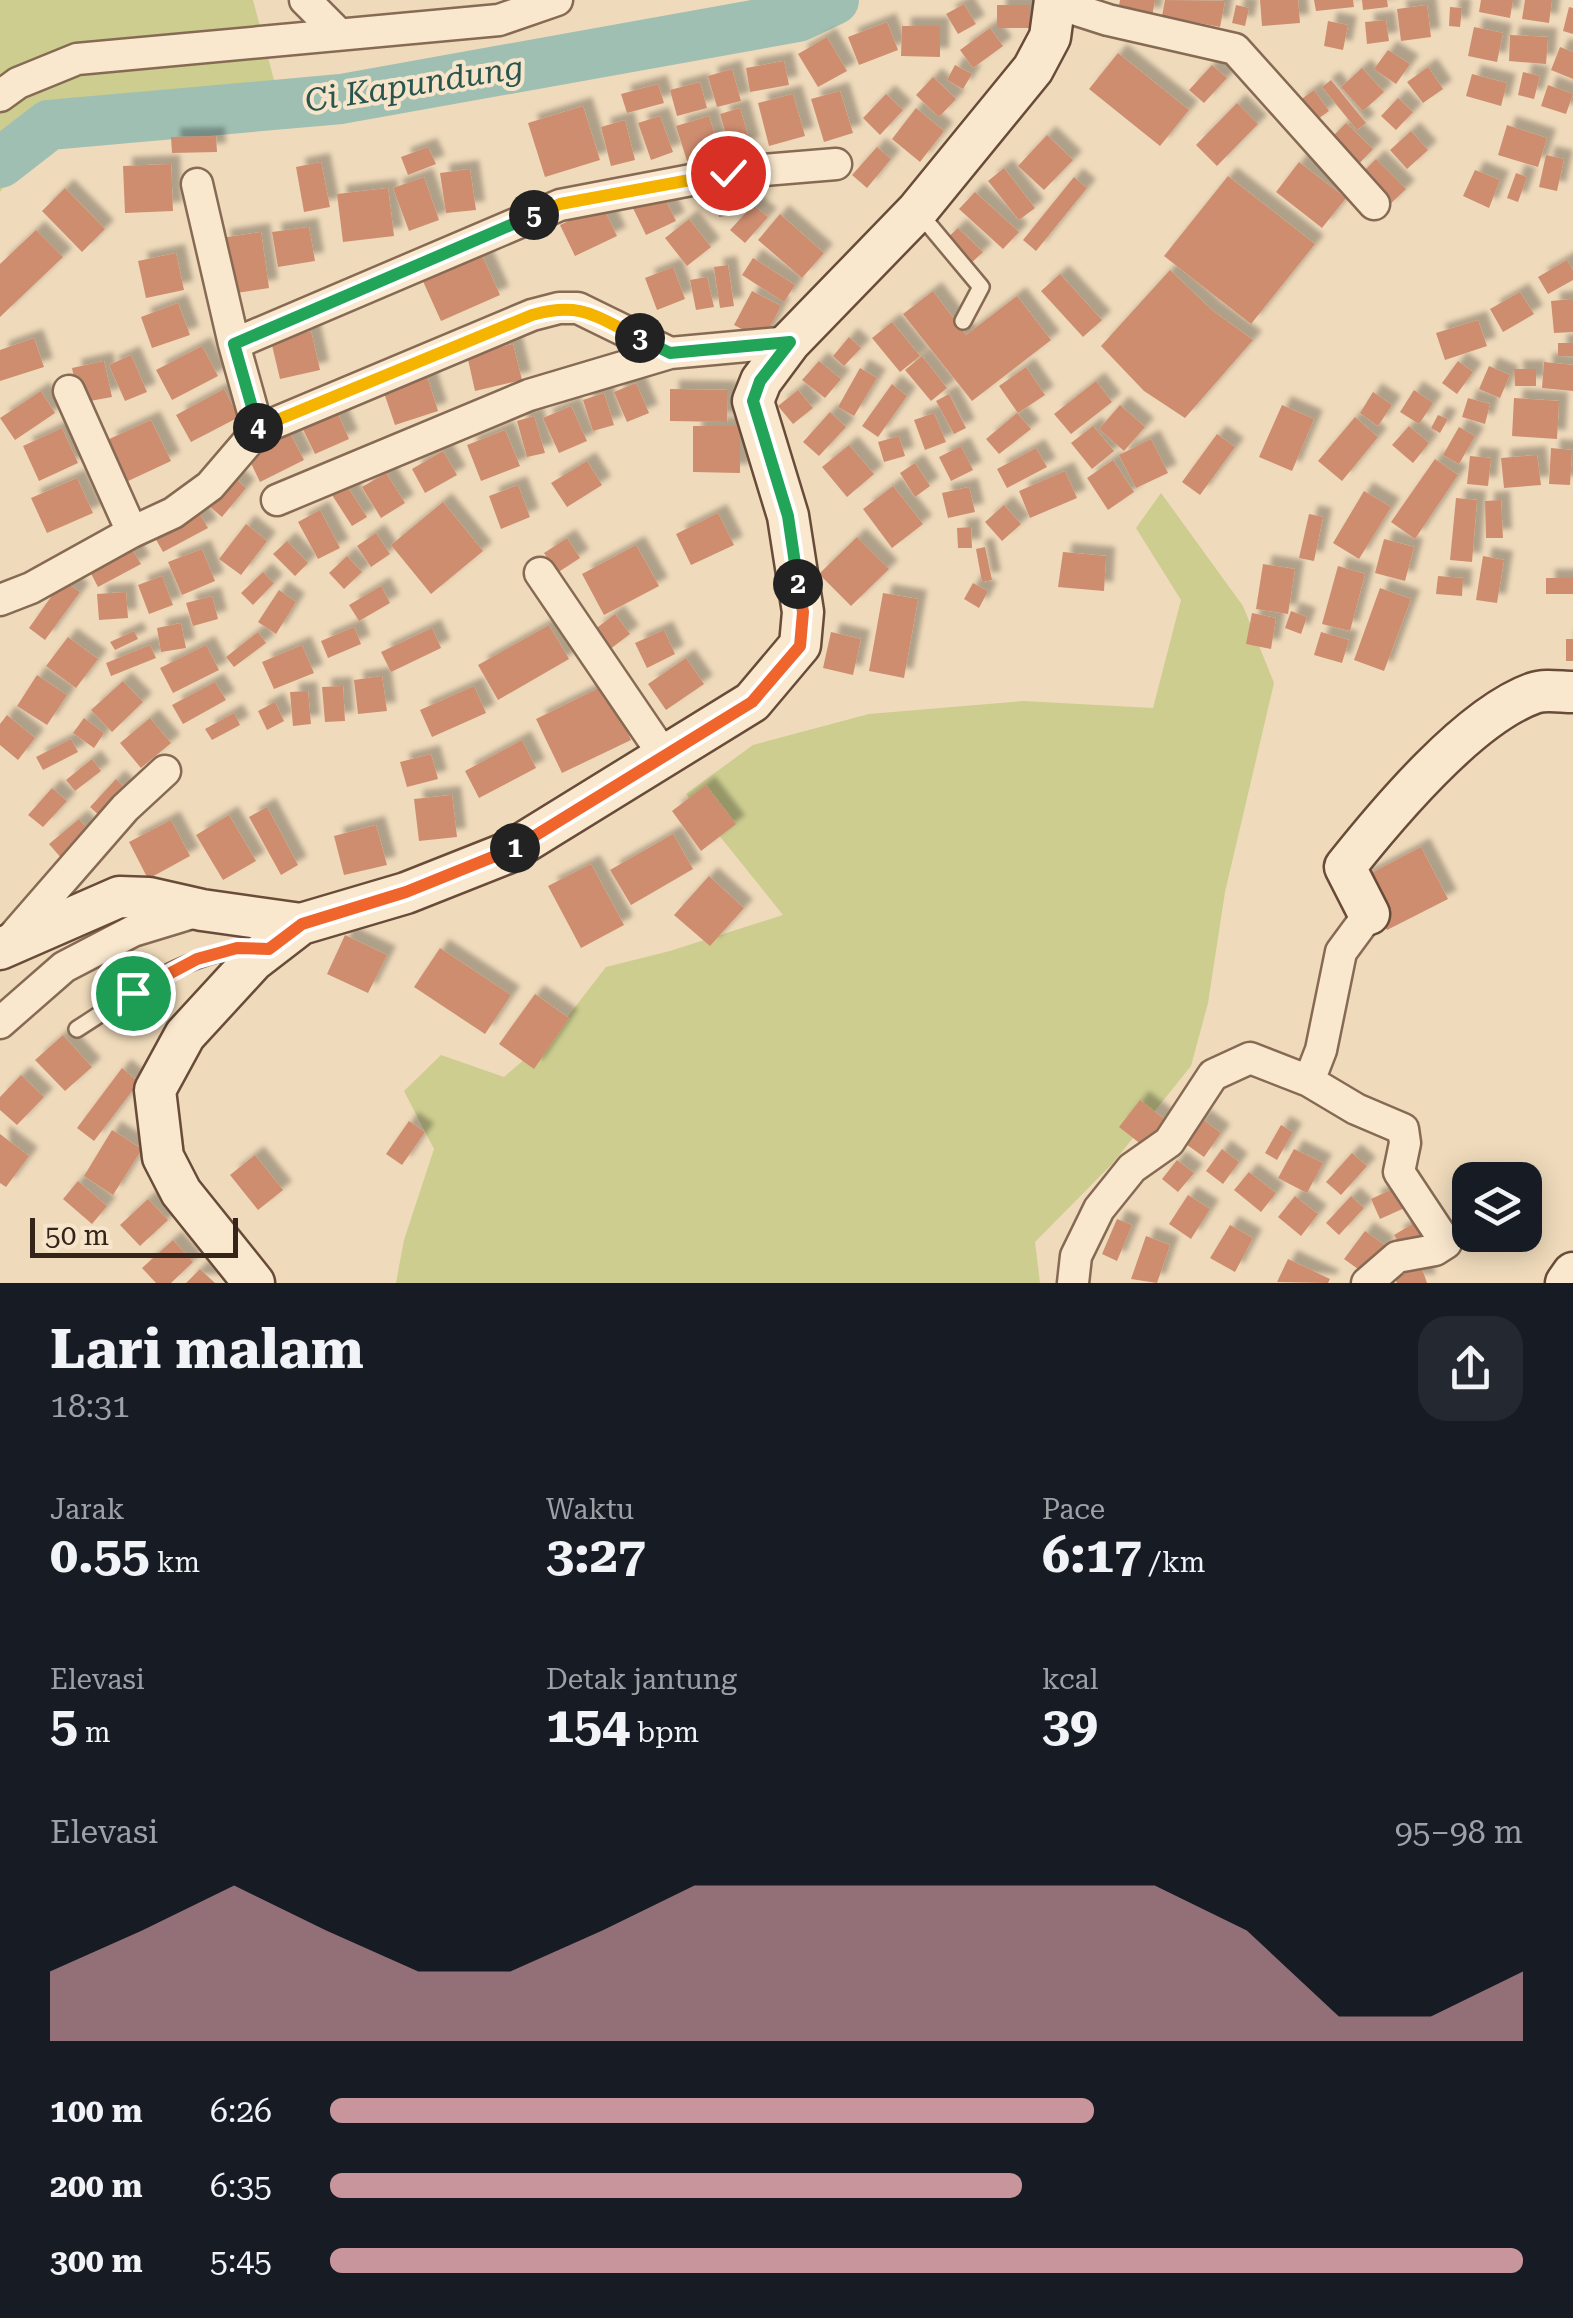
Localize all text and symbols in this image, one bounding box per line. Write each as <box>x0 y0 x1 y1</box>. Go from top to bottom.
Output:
water label: Ci Kapundung <box>302 48 526 120</box>
pin <box>686 131 771 216</box>
icon: check <box>701 146 756 201</box>
pin: 5 <box>509 190 559 240</box>
text: 5 <box>526 198 542 231</box>
pin: 3 <box>615 313 665 363</box>
text: 3 <box>632 321 648 354</box>
pin: 4 <box>233 403 283 453</box>
text: 4 <box>250 411 266 444</box>
pin: 2 <box>773 559 823 609</box>
text: 2 <box>790 567 806 600</box>
pin: 1 <box>490 823 540 873</box>
text: 1 <box>507 831 523 864</box>
pin <box>91 951 176 1036</box>
icon: arrive <box>106 966 161 1021</box>
map controls <box>1452 1162 1542 1252</box>
button: layers <box>1452 1162 1542 1252</box>
scale bar <box>30 1213 238 1258</box>
text: 50 m <box>45 1219 109 1252</box>
button: share <box>1418 1316 1523 1421</box>
text: Lari malam <box>50 1317 364 1381</box>
text: 18:31 <box>50 1387 130 1425</box>
text: Jarak <box>50 1493 124 1526</box>
text: Waktu <box>546 1493 634 1526</box>
text: Pace <box>1042 1493 1105 1526</box>
text: 0.55 <box>50 1526 150 1584</box>
text: 3:27 <box>546 1526 646 1584</box>
text: 6:17 <box>1042 1526 1142 1584</box>
text: km <box>150 1546 200 1579</box>
text: /km <box>1142 1546 1205 1579</box>
text: Elevasi <box>50 1663 145 1696</box>
text: Detak jantung <box>546 1663 737 1696</box>
text: kcal <box>1042 1663 1098 1696</box>
text: 5 <box>50 1696 78 1754</box>
text: 154 <box>546 1696 630 1754</box>
text: 39 <box>1042 1696 1098 1754</box>
text: m <box>78 1716 111 1749</box>
text: bpm <box>630 1716 699 1749</box>
text: Elevasi <box>50 1813 158 1851</box>
text: 95–98 m <box>1395 1813 1523 1851</box>
text: 100 m <box>50 2092 143 2130</box>
text: 6:26 <box>210 2092 272 2130</box>
text: 200 m <box>50 2167 143 2205</box>
text: 6:35 <box>210 2167 272 2205</box>
text: 300 m <box>50 2242 143 2280</box>
text: 5:45 <box>210 2242 272 2280</box>

